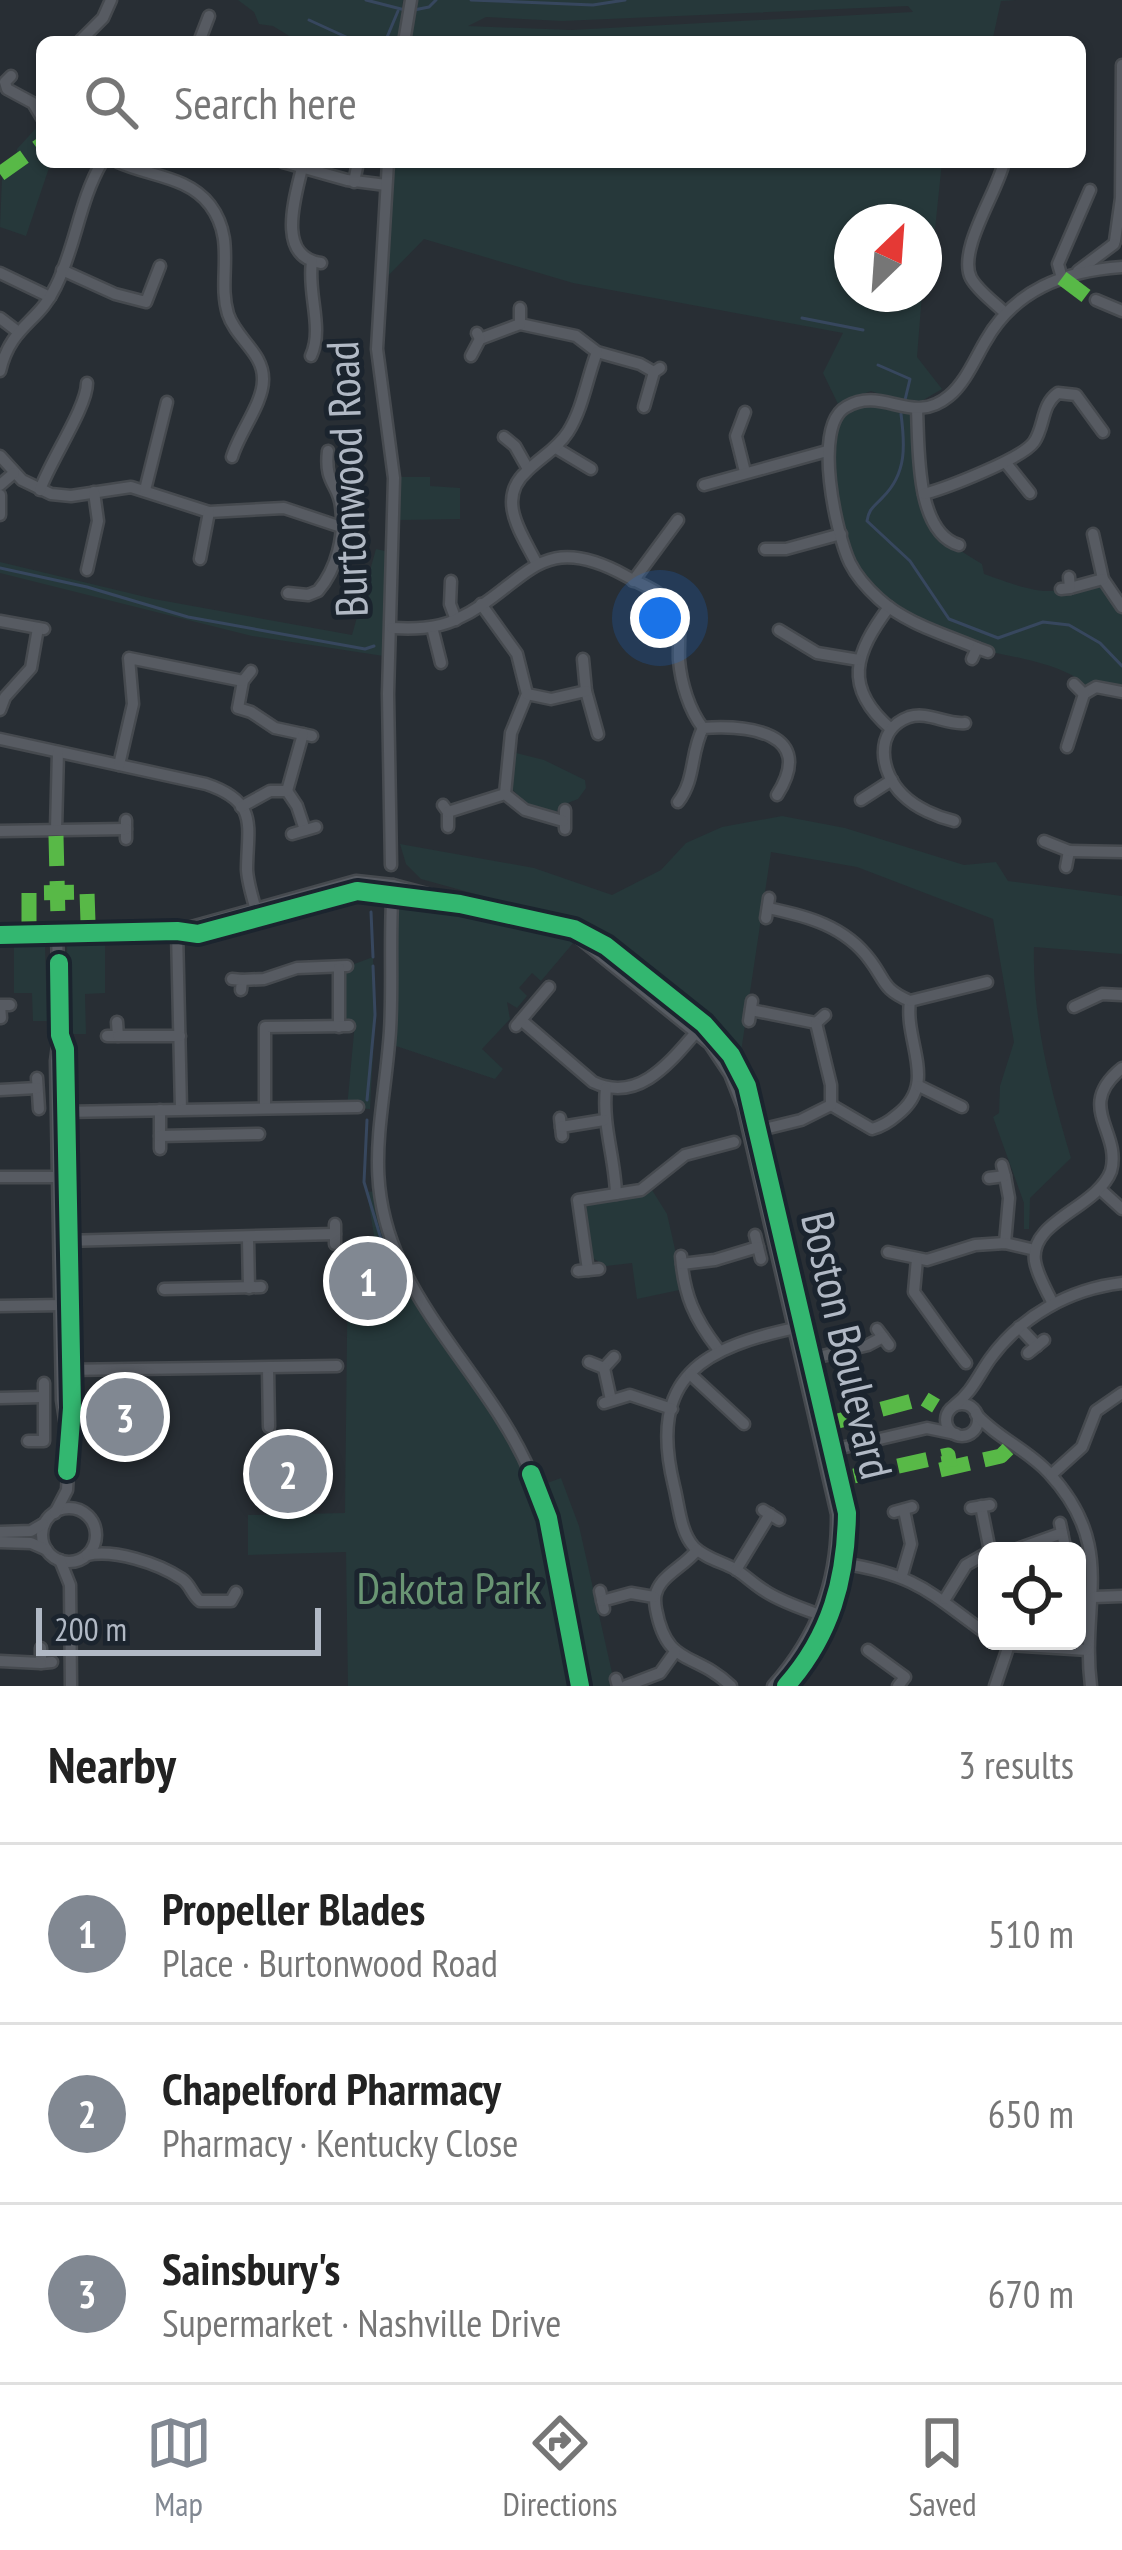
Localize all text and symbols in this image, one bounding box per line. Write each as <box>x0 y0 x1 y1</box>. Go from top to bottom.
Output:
search box <box>36 36 1086 168</box>
icon: search <box>78 69 144 135</box>
text: Search here <box>174 73 357 131</box>
north arrow <box>834 204 942 312</box>
street label: Burtonwood Road <box>312 340 380 618</box>
your location <box>630 588 690 648</box>
street label: Boston Boulevard <box>789 1206 907 1484</box>
pin: 1 <box>329 1236 407 1326</box>
pin: 3 <box>86 1372 164 1462</box>
pin: 2 <box>249 1429 327 1519</box>
map controls <box>978 1542 1086 1650</box>
button: locate <box>978 1542 1086 1650</box>
park label: Dakota Park <box>357 1558 542 1616</box>
scale bar <box>36 1602 321 1655</box>
text: 200 m <box>54 1607 127 1650</box>
text: Nearby <box>48 1731 176 1797</box>
text: 3 results <box>958 1739 1074 1790</box>
text: Propeller Blades <box>162 1879 425 1937</box>
text: 1 <box>78 1908 96 1959</box>
text: 510 m <box>988 1908 1074 1959</box>
text: Place · Burtonwood Road <box>162 1937 498 1988</box>
text: Chapelford Pharmacy <box>162 2059 501 2117</box>
text: 2 <box>78 2088 96 2139</box>
text: 650 m <box>988 2088 1074 2139</box>
text: Pharmacy · Kentucky Close <box>162 2117 518 2168</box>
text: Sainsbury's <box>162 2239 340 2297</box>
text: 3 <box>78 2268 96 2319</box>
text: 670 m <box>988 2268 1074 2319</box>
text: Supermarket · Nashville Drive <box>162 2297 561 2348</box>
tab: Map <box>146 2410 212 2525</box>
tab: Directions <box>503 2410 617 2525</box>
tab: Saved <box>908 2410 976 2525</box>

